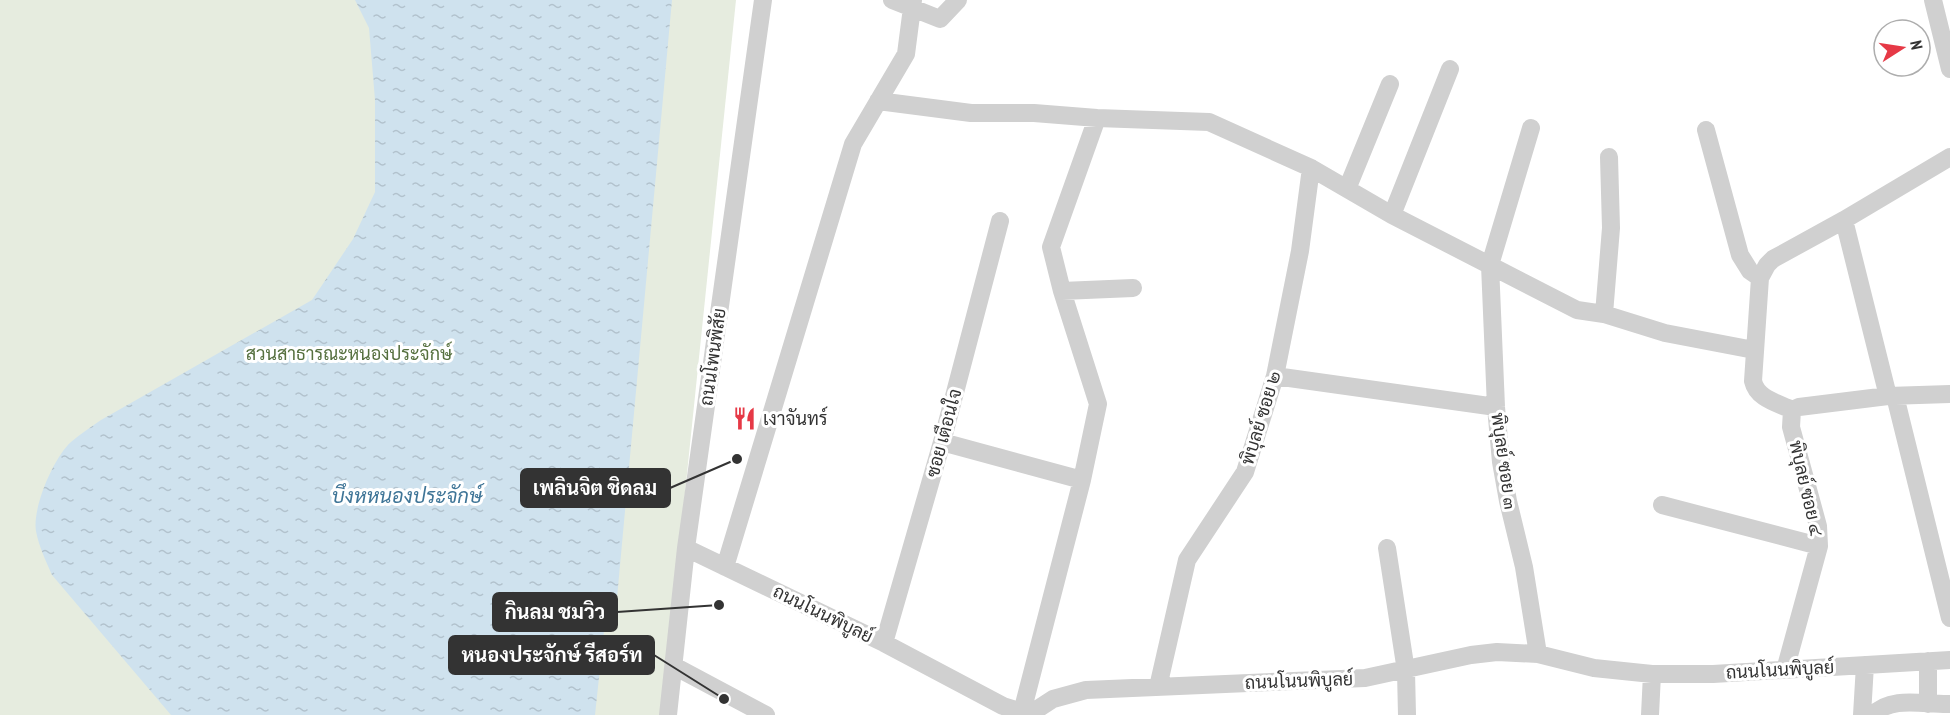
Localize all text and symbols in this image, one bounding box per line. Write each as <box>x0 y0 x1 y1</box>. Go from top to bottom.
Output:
north arrow <box>1872 18 1932 78</box>
text: N <box>1906 39 1927 51</box>
street label: ถนนโพนพิสัย <box>693 306 731 407</box>
park label: สวนสาธารณะหนองประจักษ์ <box>246 341 453 365</box>
street label: พิบุลย์ ซอย ๒ <box>1234 368 1287 468</box>
street label: ซอย เตือนใจ <box>920 386 966 480</box>
restaurant icon: เงาจันทร์ <box>732 406 758 432</box>
place label: เงาจันทร์ <box>763 406 828 430</box>
street label: พิบุลย์ ซอย ๓ <box>1485 411 1524 511</box>
street label: พิบุลย์ ซอย ๔ <box>1783 438 1830 539</box>
callout: เพลินจิต ชิดลม <box>521 469 670 507</box>
text: เพลินจิต ชิดลม <box>533 475 657 501</box>
water label: บึงหหนองประจักษ์ <box>332 482 485 509</box>
street label: ถนนโนนพิบูลย์ <box>769 579 877 649</box>
callout: กินลม ชมวิว <box>493 593 617 631</box>
text: กินลม ชมวิว <box>505 599 605 625</box>
callout: หนองประจักษ์ รีสอร์ท <box>449 636 654 674</box>
text: หนองประจักษ์ รีสอร์ท <box>461 642 643 668</box>
street label: ถนนโนนพิบูลย์ <box>1725 654 1835 686</box>
street label: ถนนโนนพิบูลย์ <box>1244 666 1354 696</box>

